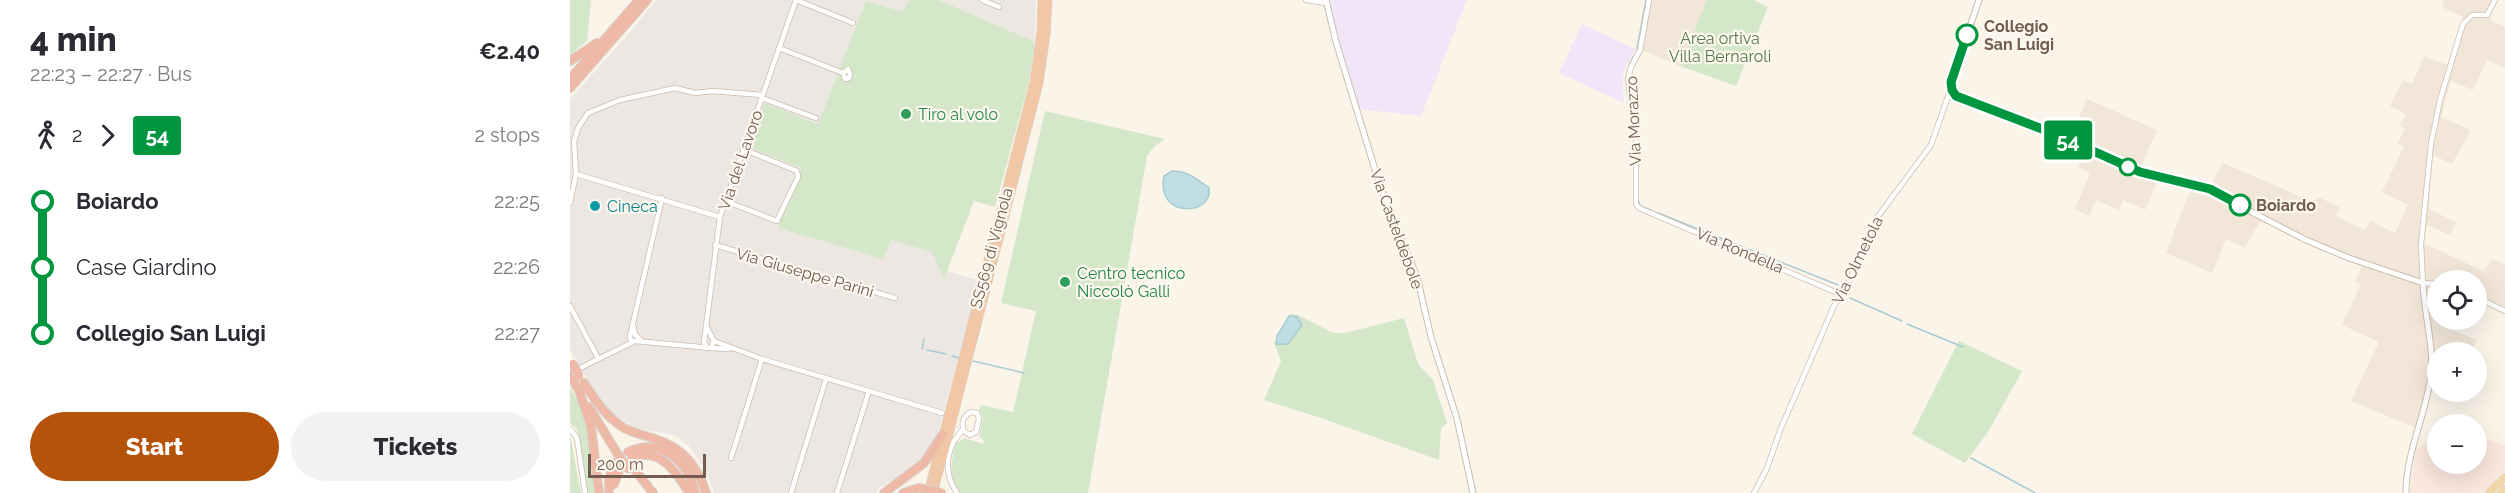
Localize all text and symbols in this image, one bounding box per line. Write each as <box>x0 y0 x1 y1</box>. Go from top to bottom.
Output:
place label: Collegio San Luigi <box>1984 17 2054 54</box>
text: 4 min <box>30 20 117 59</box>
marker: Collegio San Luigi <box>1956 24 1978 46</box>
park label: Area ortiva Villa Bernaroli <box>1669 29 1771 66</box>
text: €2.40 <box>479 38 540 64</box>
text: 22:23 – 22:27 · Bus <box>30 62 192 86</box>
street label: Via Morazzo <box>1622 76 1645 166</box>
place label: Tiro al volo <box>918 105 998 124</box>
street label: Via del Lavoro <box>714 107 767 213</box>
marker: Tiro al volo <box>899 107 913 121</box>
icon: walk <box>30 119 63 152</box>
icon: forward <box>91 119 124 152</box>
line badge: 54 <box>2041 120 2095 160</box>
text: 2 <box>72 123 82 147</box>
text: 54 <box>145 123 169 148</box>
text: 2 stops <box>474 123 540 147</box>
text: 54 <box>2056 128 2080 153</box>
unlabelled marker <box>2119 158 2137 176</box>
street label: Via Casteldebole <box>1366 167 1427 292</box>
street label: SS569 di Vignola <box>966 186 1017 311</box>
text: Boiardo <box>76 188 158 214</box>
text: 22:25 <box>494 189 540 213</box>
marker: Boiardo <box>2229 194 2251 216</box>
place label: Boiardo <box>2256 196 2316 215</box>
place label: Cineca <box>607 197 658 216</box>
marker: Cineca <box>588 199 602 213</box>
street label: Via Olmetola <box>1828 213 1887 307</box>
street label: Via Rondella <box>1693 224 1786 277</box>
street label: Via Giuseppe Parini <box>734 244 876 301</box>
text: Case Giardino <box>76 254 217 280</box>
text: 22:26 <box>493 255 540 279</box>
place label: Centro tecnico Niccolò Galli <box>1077 264 1185 301</box>
map controls <box>2427 270 2487 474</box>
button: locate <box>2427 270 2487 330</box>
marker: Centro tecnico Niccolò Galli <box>1058 275 1072 289</box>
text: Collegio San Luigi <box>76 320 266 346</box>
text: 22:27 <box>494 321 540 345</box>
button: + <box>2427 342 2487 402</box>
button: Start <box>30 412 279 481</box>
button: Tickets <box>291 412 540 481</box>
button: − <box>2427 414 2487 474</box>
scale bar <box>588 451 706 478</box>
text: 200 m <box>597 455 644 474</box>

